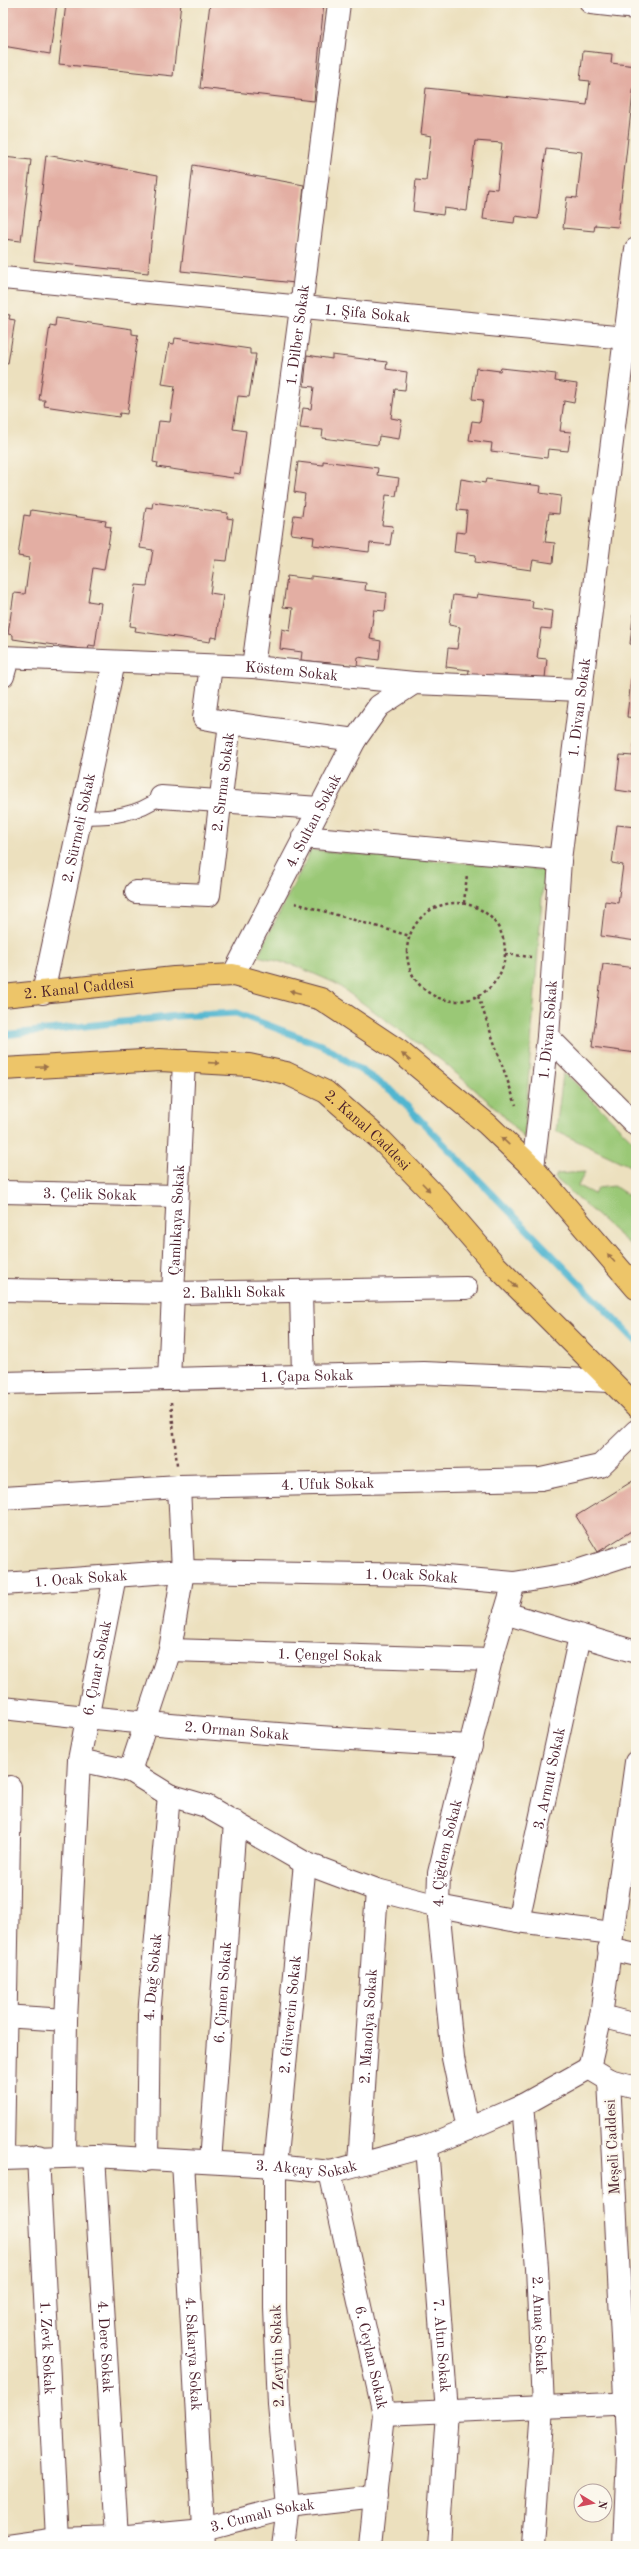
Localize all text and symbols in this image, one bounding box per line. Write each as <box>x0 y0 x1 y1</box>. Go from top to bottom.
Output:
street label: 1. Dilber Sokak <box>285 284 313 387</box>
street label: 1. Şifa Sokak <box>323 303 411 326</box>
street label: 1. Divan Sokak <box>567 657 594 758</box>
street label: Köstem Sokak <box>245 661 339 684</box>
street label: 2. Sırma Sokak <box>211 731 238 833</box>
street label: 2. Sürmeli Sokak <box>61 772 99 884</box>
street label: 4. Sultan Sokak <box>284 772 345 871</box>
street label: 2. Kanal Caddesi <box>23 976 134 1003</box>
street label: 1. Divan Sokak <box>537 979 561 1081</box>
one-way arrow <box>288 989 300 995</box>
one-way arrow <box>400 1052 411 1061</box>
one-way arrow <box>208 1060 220 1067</box>
one-way arrow <box>36 1064 49 1070</box>
street label: 2. Kanal Caddesi <box>321 1088 412 1174</box>
one-way arrow <box>500 1136 510 1146</box>
street label: Çamlıkaya Sokak <box>168 1164 188 1276</box>
one-way arrow <box>421 1182 431 1192</box>
street label: 3. Çelik Sokak <box>43 1187 137 1204</box>
one-way arrow <box>606 1253 615 1263</box>
one-way arrow <box>508 1279 518 1289</box>
street label: 2. Balıklı Sokak <box>182 1285 286 1302</box>
street label: 1. Çapa Sokak <box>260 1369 354 1386</box>
street label: 4. Ufuk Sokak <box>281 1477 375 1494</box>
street label: 1. Ocak Sokak <box>365 1568 459 1587</box>
street label: 1. Ocak Sokak <box>34 1569 128 1591</box>
street label: 6. Çınar Sokak <box>82 1619 115 1717</box>
street label: 1. Çengel Sokak <box>277 1647 383 1666</box>
street label: 2. Orman Sokak <box>184 1720 290 1744</box>
street label: 3. Armut Sokak <box>532 1726 569 1831</box>
street label: 4. Çiğdem Sokak <box>432 1798 466 1908</box>
street label: 4. Dağ Sokak <box>143 1932 165 2021</box>
street label: 6. Çimen Sokak <box>213 1941 235 2044</box>
street label: 2. Güvercin Sokak <box>278 1955 305 2075</box>
street label: 2. Manolya Sokak <box>358 1968 381 2085</box>
street label: Meşeli Caddesi <box>604 2099 623 2195</box>
street label: 3. Akçay Sokak <box>255 2159 359 2181</box>
street label: 2. Amaç Sokak <box>528 2276 548 2375</box>
street label: 4. Sakarya Sokak <box>181 2296 203 2411</box>
street label: 7. Altın Sokak <box>429 2298 452 2393</box>
street label: 4. Dere Sokak <box>94 2300 114 2394</box>
street label: 1. Zevk Sokak <box>36 2301 56 2395</box>
street label: 2. Zeytin Sokak <box>269 2304 288 2408</box>
street label: 6. Ceylan Sokak <box>351 2305 389 2411</box>
north arrow <box>573 2483 613 2523</box>
street label: 3. Cumalı Sokak <box>209 2498 316 2536</box>
text: N <box>595 2499 608 2510</box>

